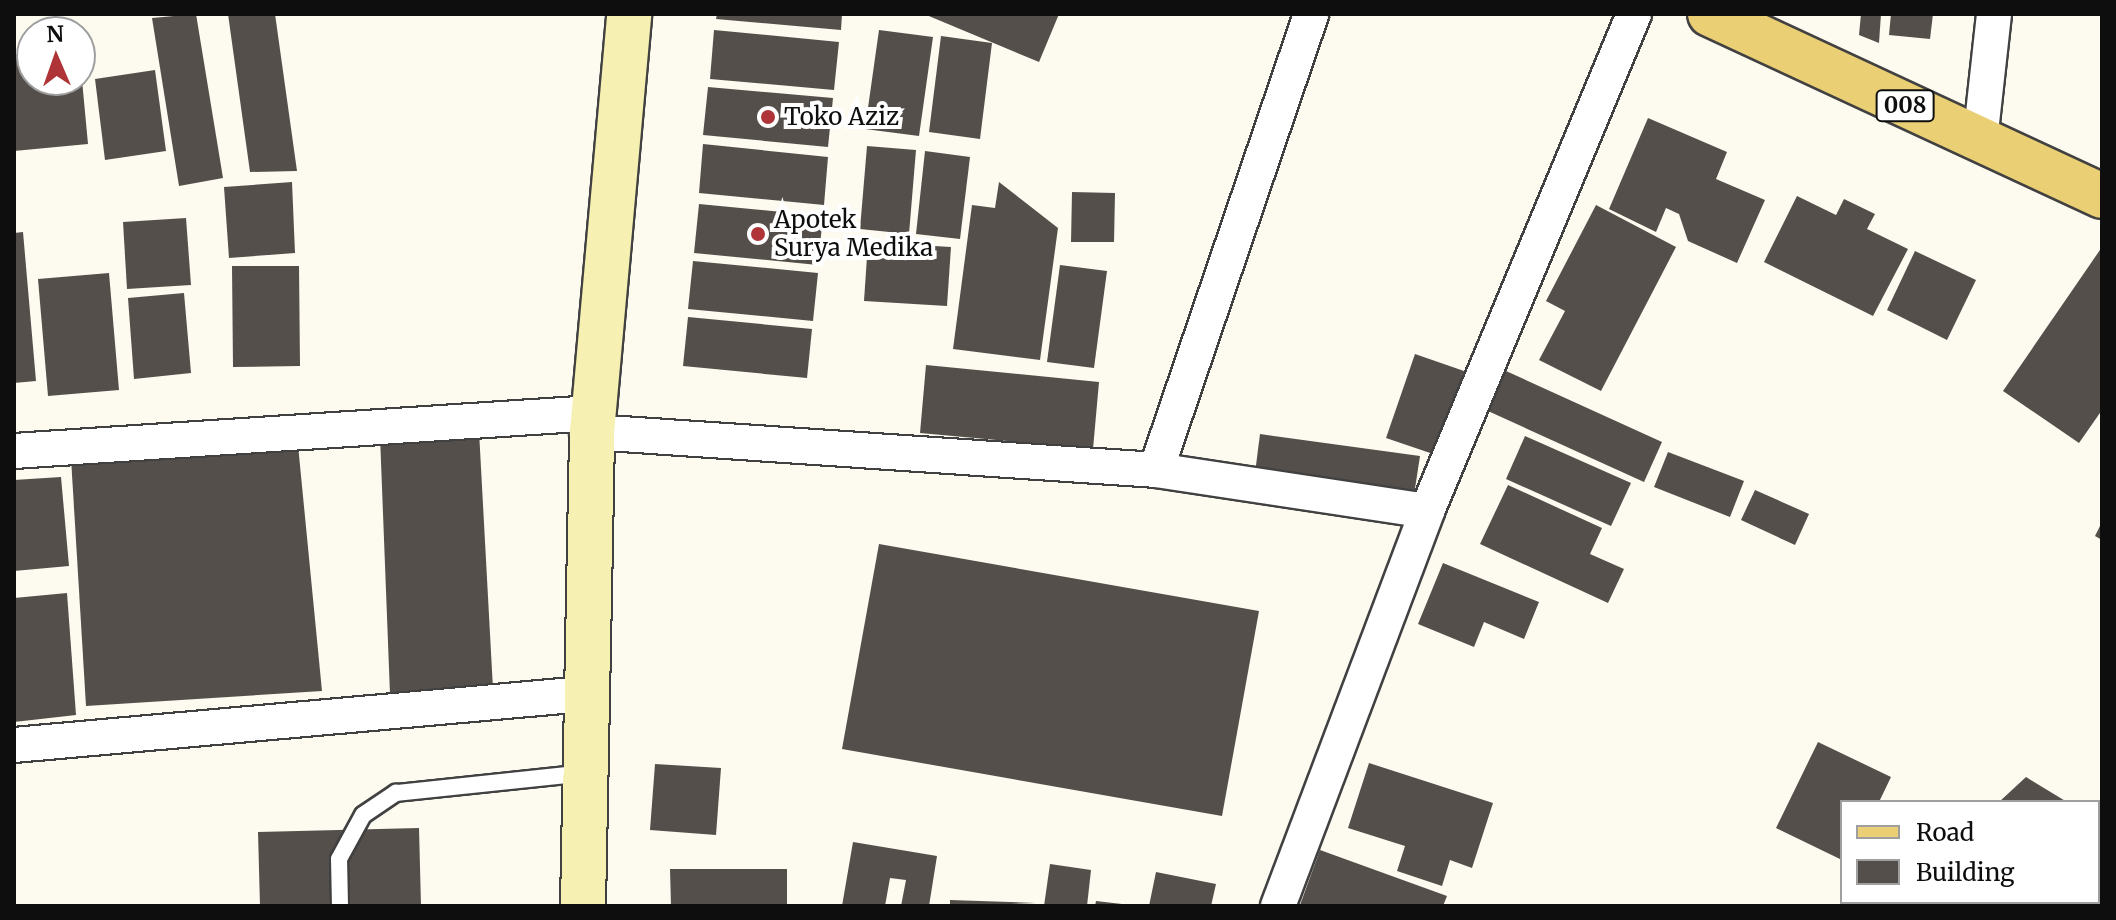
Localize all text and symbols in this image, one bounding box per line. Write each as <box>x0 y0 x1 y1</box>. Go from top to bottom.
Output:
north arrow <box>16 16 96 96</box>
text: N <box>46 20 64 48</box>
road number: 008 <box>1875 88 1935 124</box>
place label: Toko Aziz <box>784 103 899 131</box>
marker: Toko Aziz <box>759 108 777 126</box>
place label: Apotek Surya Medika <box>774 206 933 262</box>
marker: Apotek Surya Medika <box>749 225 767 243</box>
legend <box>1840 800 2100 904</box>
text: Road <box>1916 817 1974 848</box>
text: Building <box>1916 857 2015 888</box>

